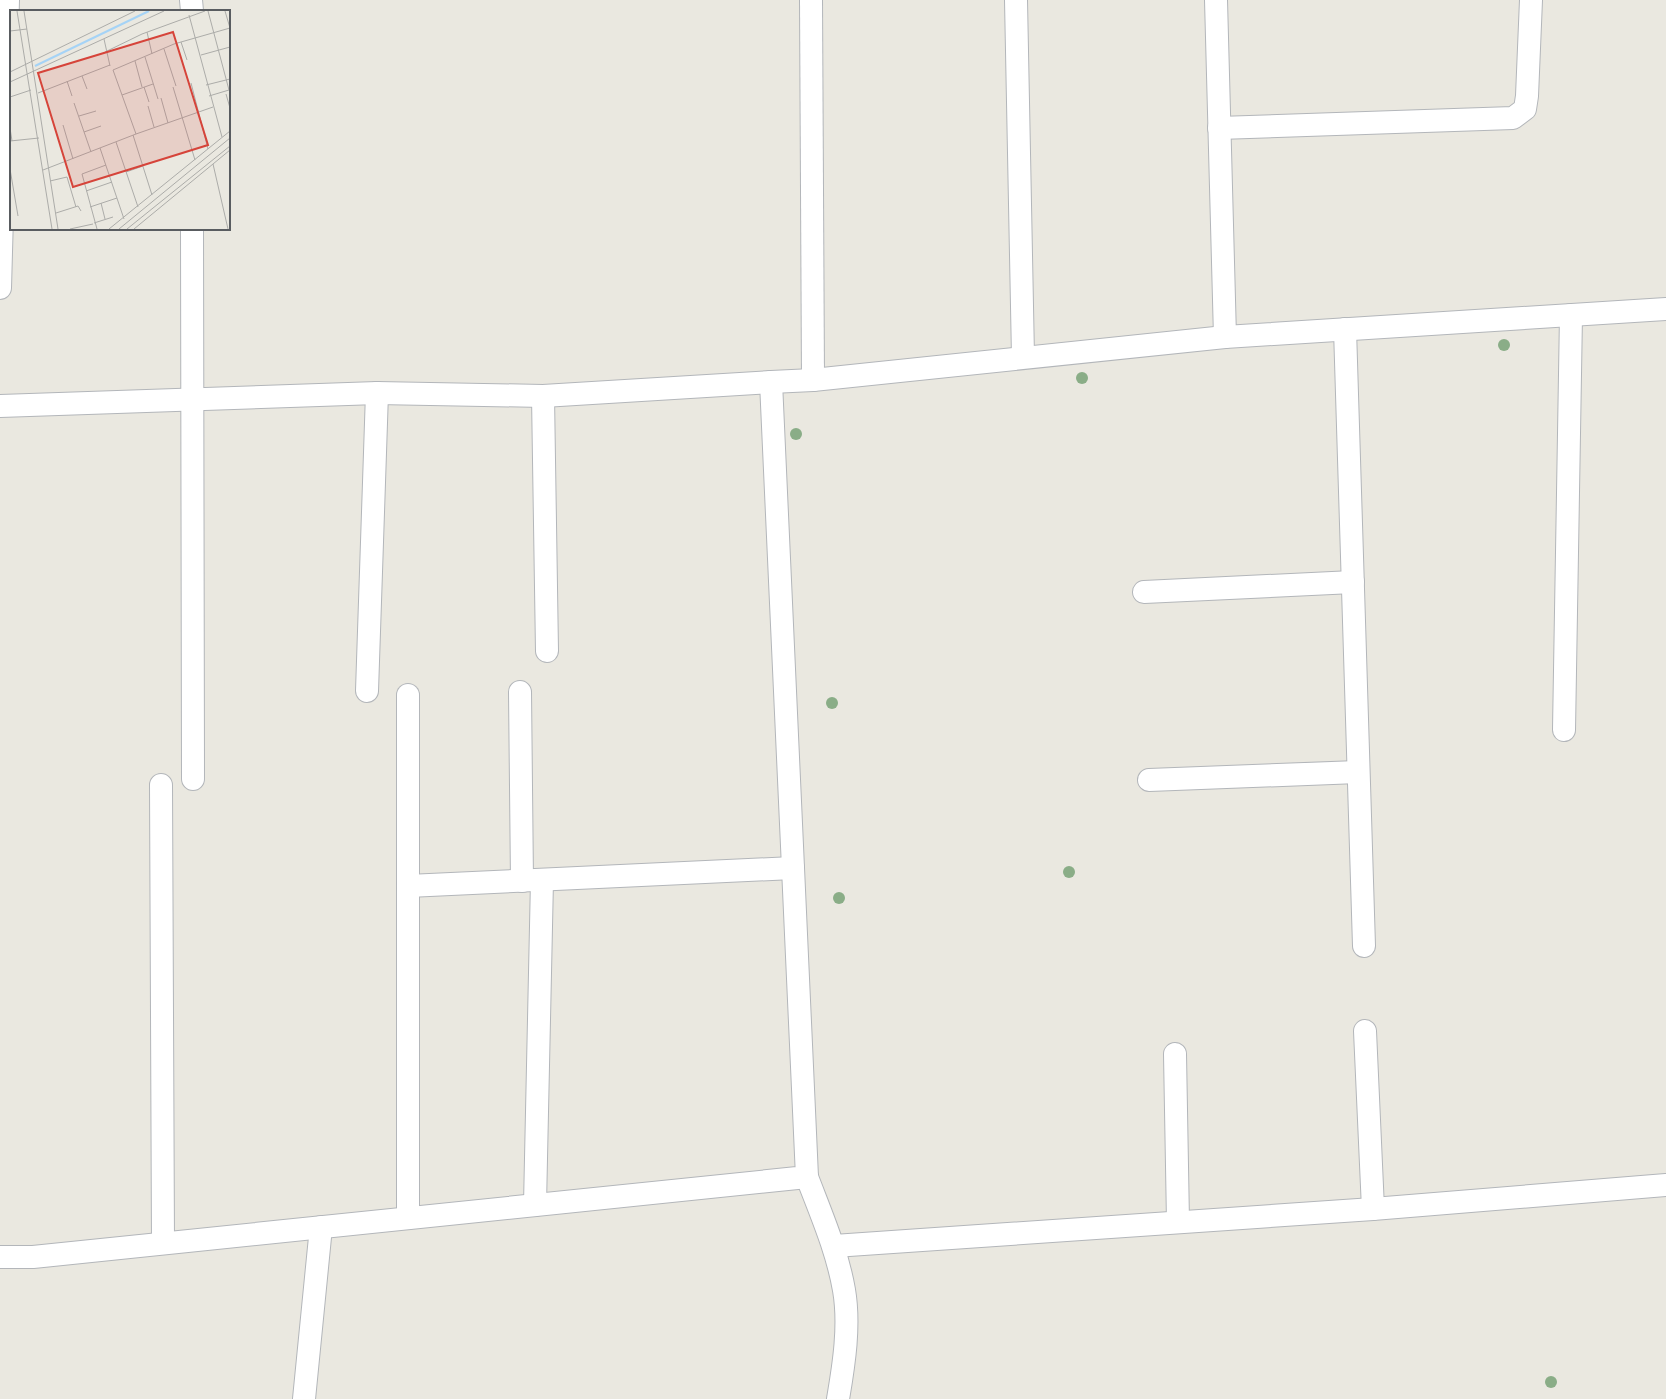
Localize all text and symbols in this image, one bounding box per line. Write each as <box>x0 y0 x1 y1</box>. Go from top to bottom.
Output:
inset map <box>10 10 230 230</box>

